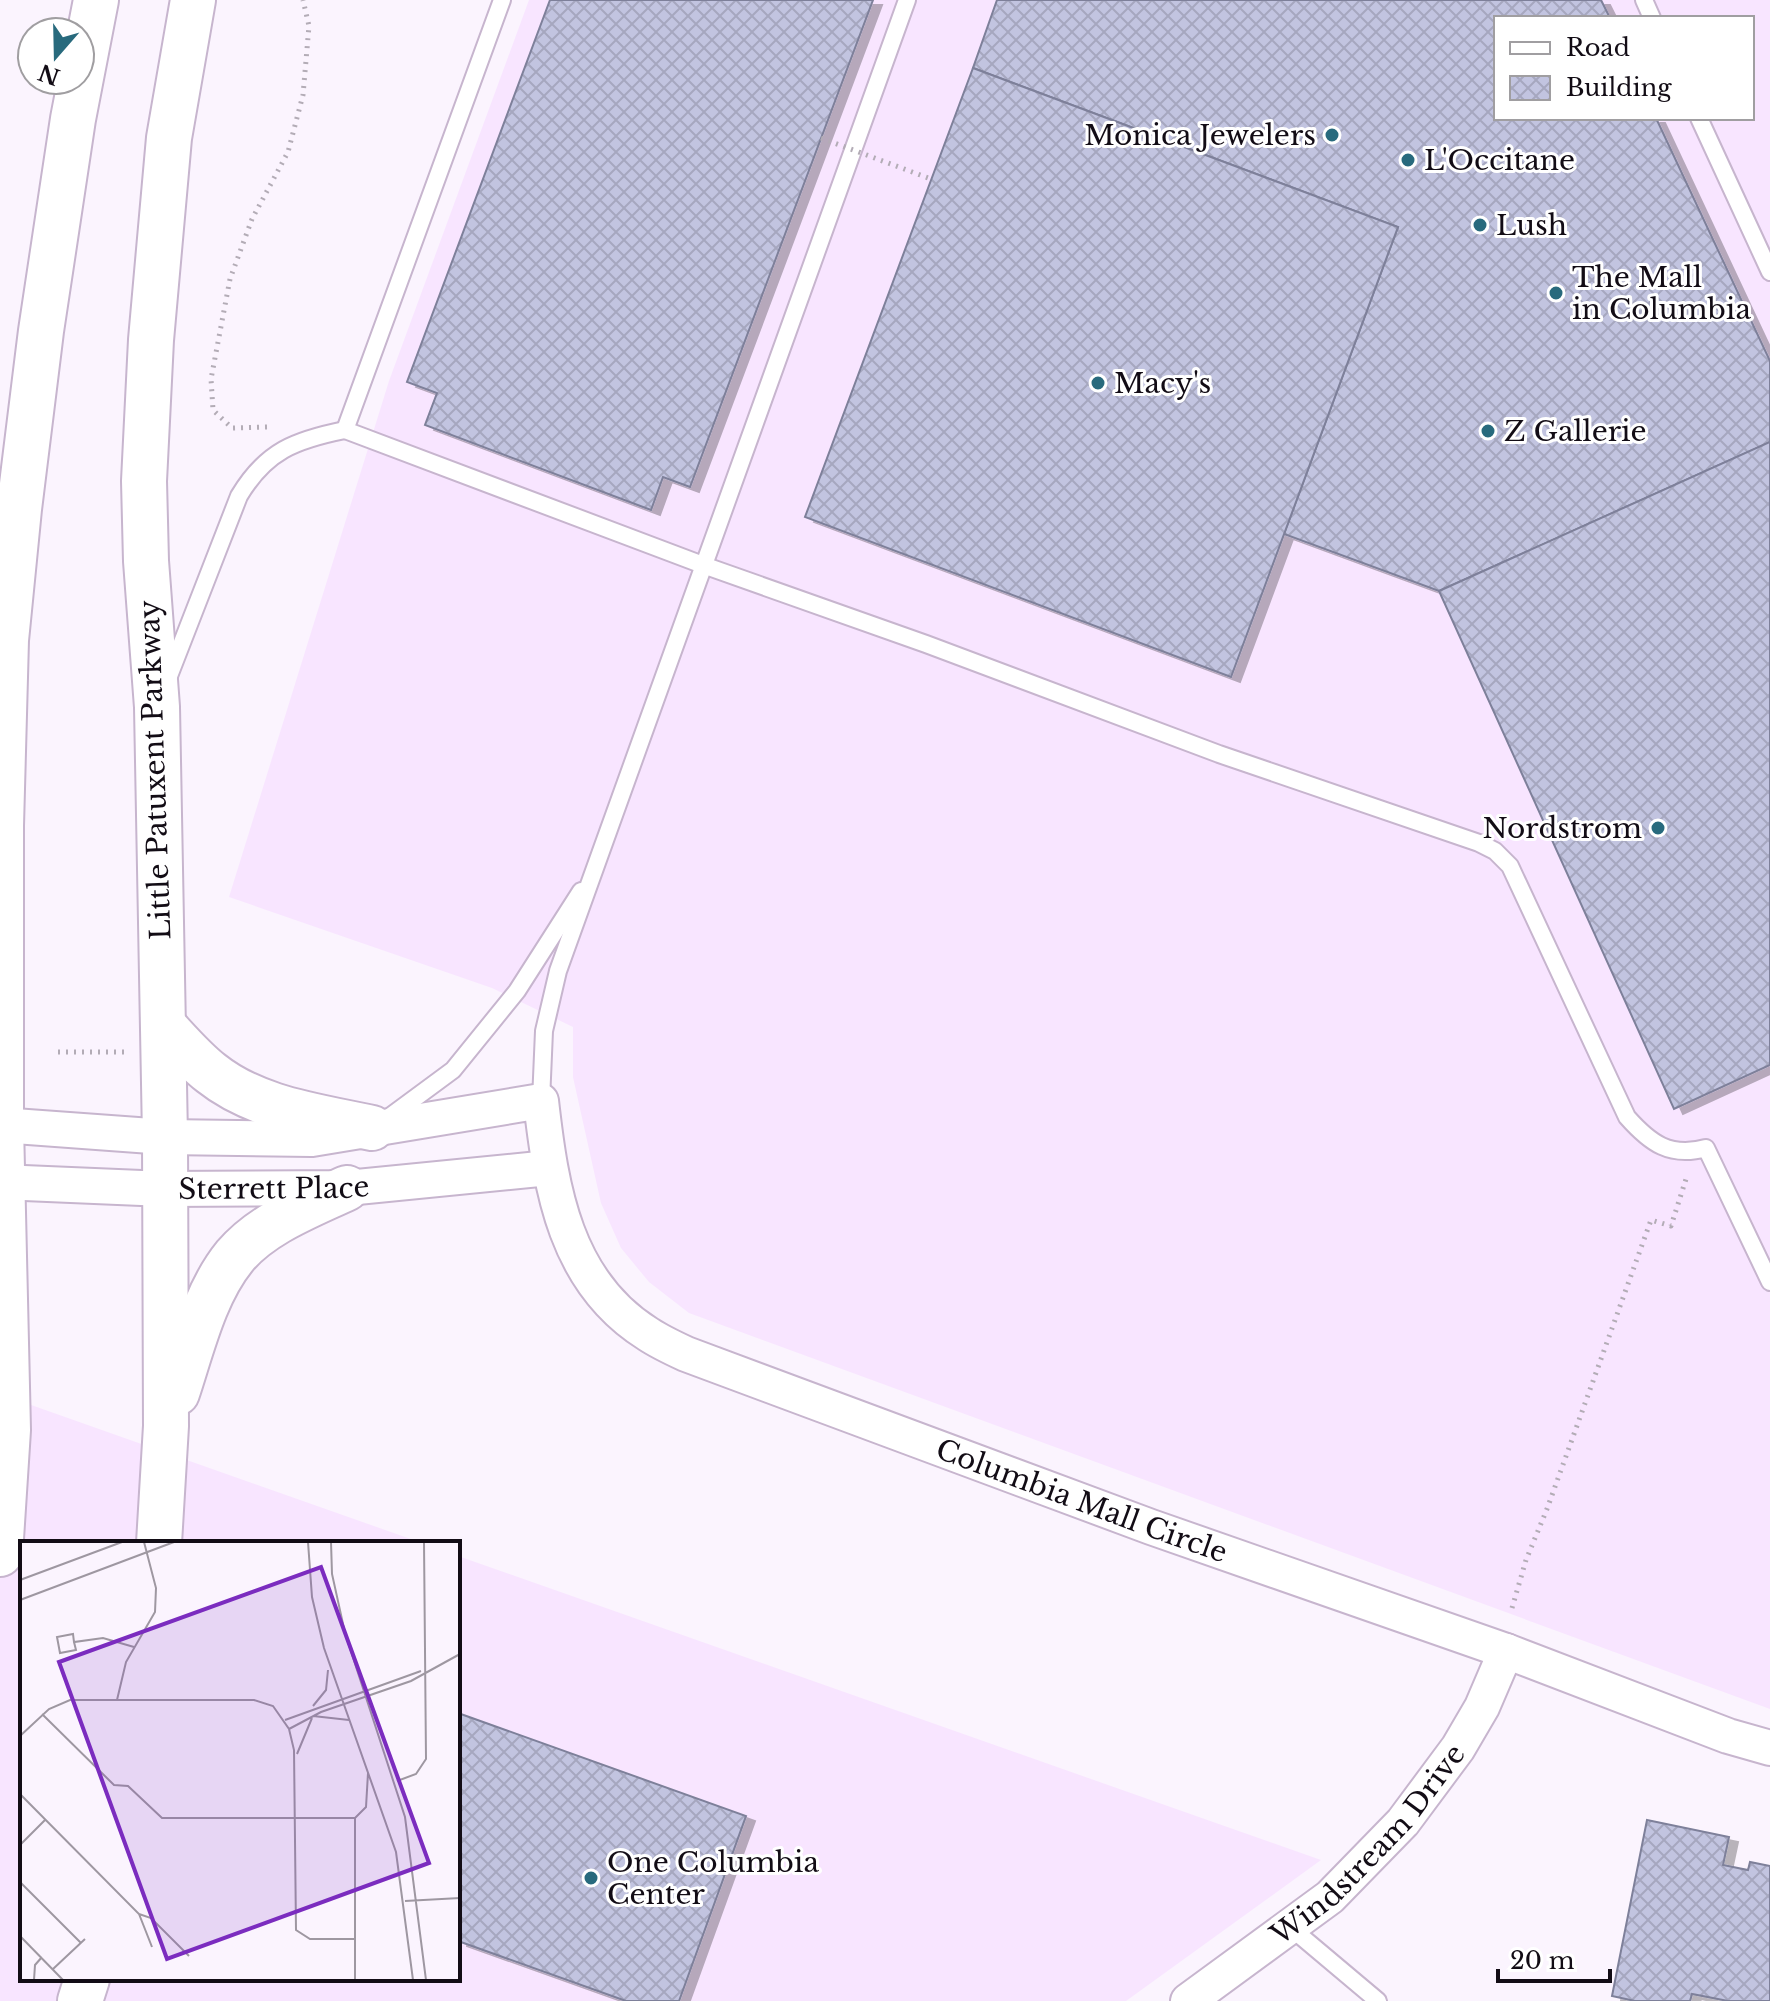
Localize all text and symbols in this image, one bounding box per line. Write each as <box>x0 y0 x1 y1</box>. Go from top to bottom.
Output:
north arrow <box>16 16 96 96</box>
legend <box>1494 16 1754 120</box>
text: Road <box>1566 33 1630 62</box>
text: N <box>35 58 64 91</box>
text: Building <box>1566 73 1672 102</box>
place label: Monica Jewelers <box>1084 118 1316 153</box>
marker: Monica Jewelers <box>1323 126 1341 144</box>
place label: L'Occitane <box>1424 143 1575 178</box>
marker: L'Occitane <box>1399 151 1417 169</box>
place label: Lush <box>1496 208 1567 243</box>
marker: Lush <box>1471 216 1489 234</box>
place label: The Mall in Columbia <box>1572 260 1751 327</box>
marker: The Mall in Columbia <box>1547 284 1565 302</box>
place label: Macy's <box>1114 366 1211 401</box>
marker: Macy's <box>1089 374 1107 392</box>
place label: Z Gallerie <box>1504 414 1647 449</box>
marker: Z Gallerie <box>1479 422 1497 440</box>
street label: Little Patuxent Parkway <box>132 599 178 940</box>
place label: Nordstrom <box>1483 811 1642 846</box>
marker: Nordstrom <box>1649 819 1667 837</box>
street label: Sterrett Place <box>178 1168 371 1206</box>
street label: Columbia Mall Circle <box>931 1431 1232 1570</box>
inset map <box>20 1541 460 1981</box>
street label: Windstream Drive <box>1263 1737 1472 1953</box>
place label: One Columbia Center <box>607 1845 819 1912</box>
marker: One Columbia Center <box>582 1869 600 1887</box>
scale bar <box>1498 1933 1610 1983</box>
text: 20 m <box>1510 1946 1575 1975</box>

